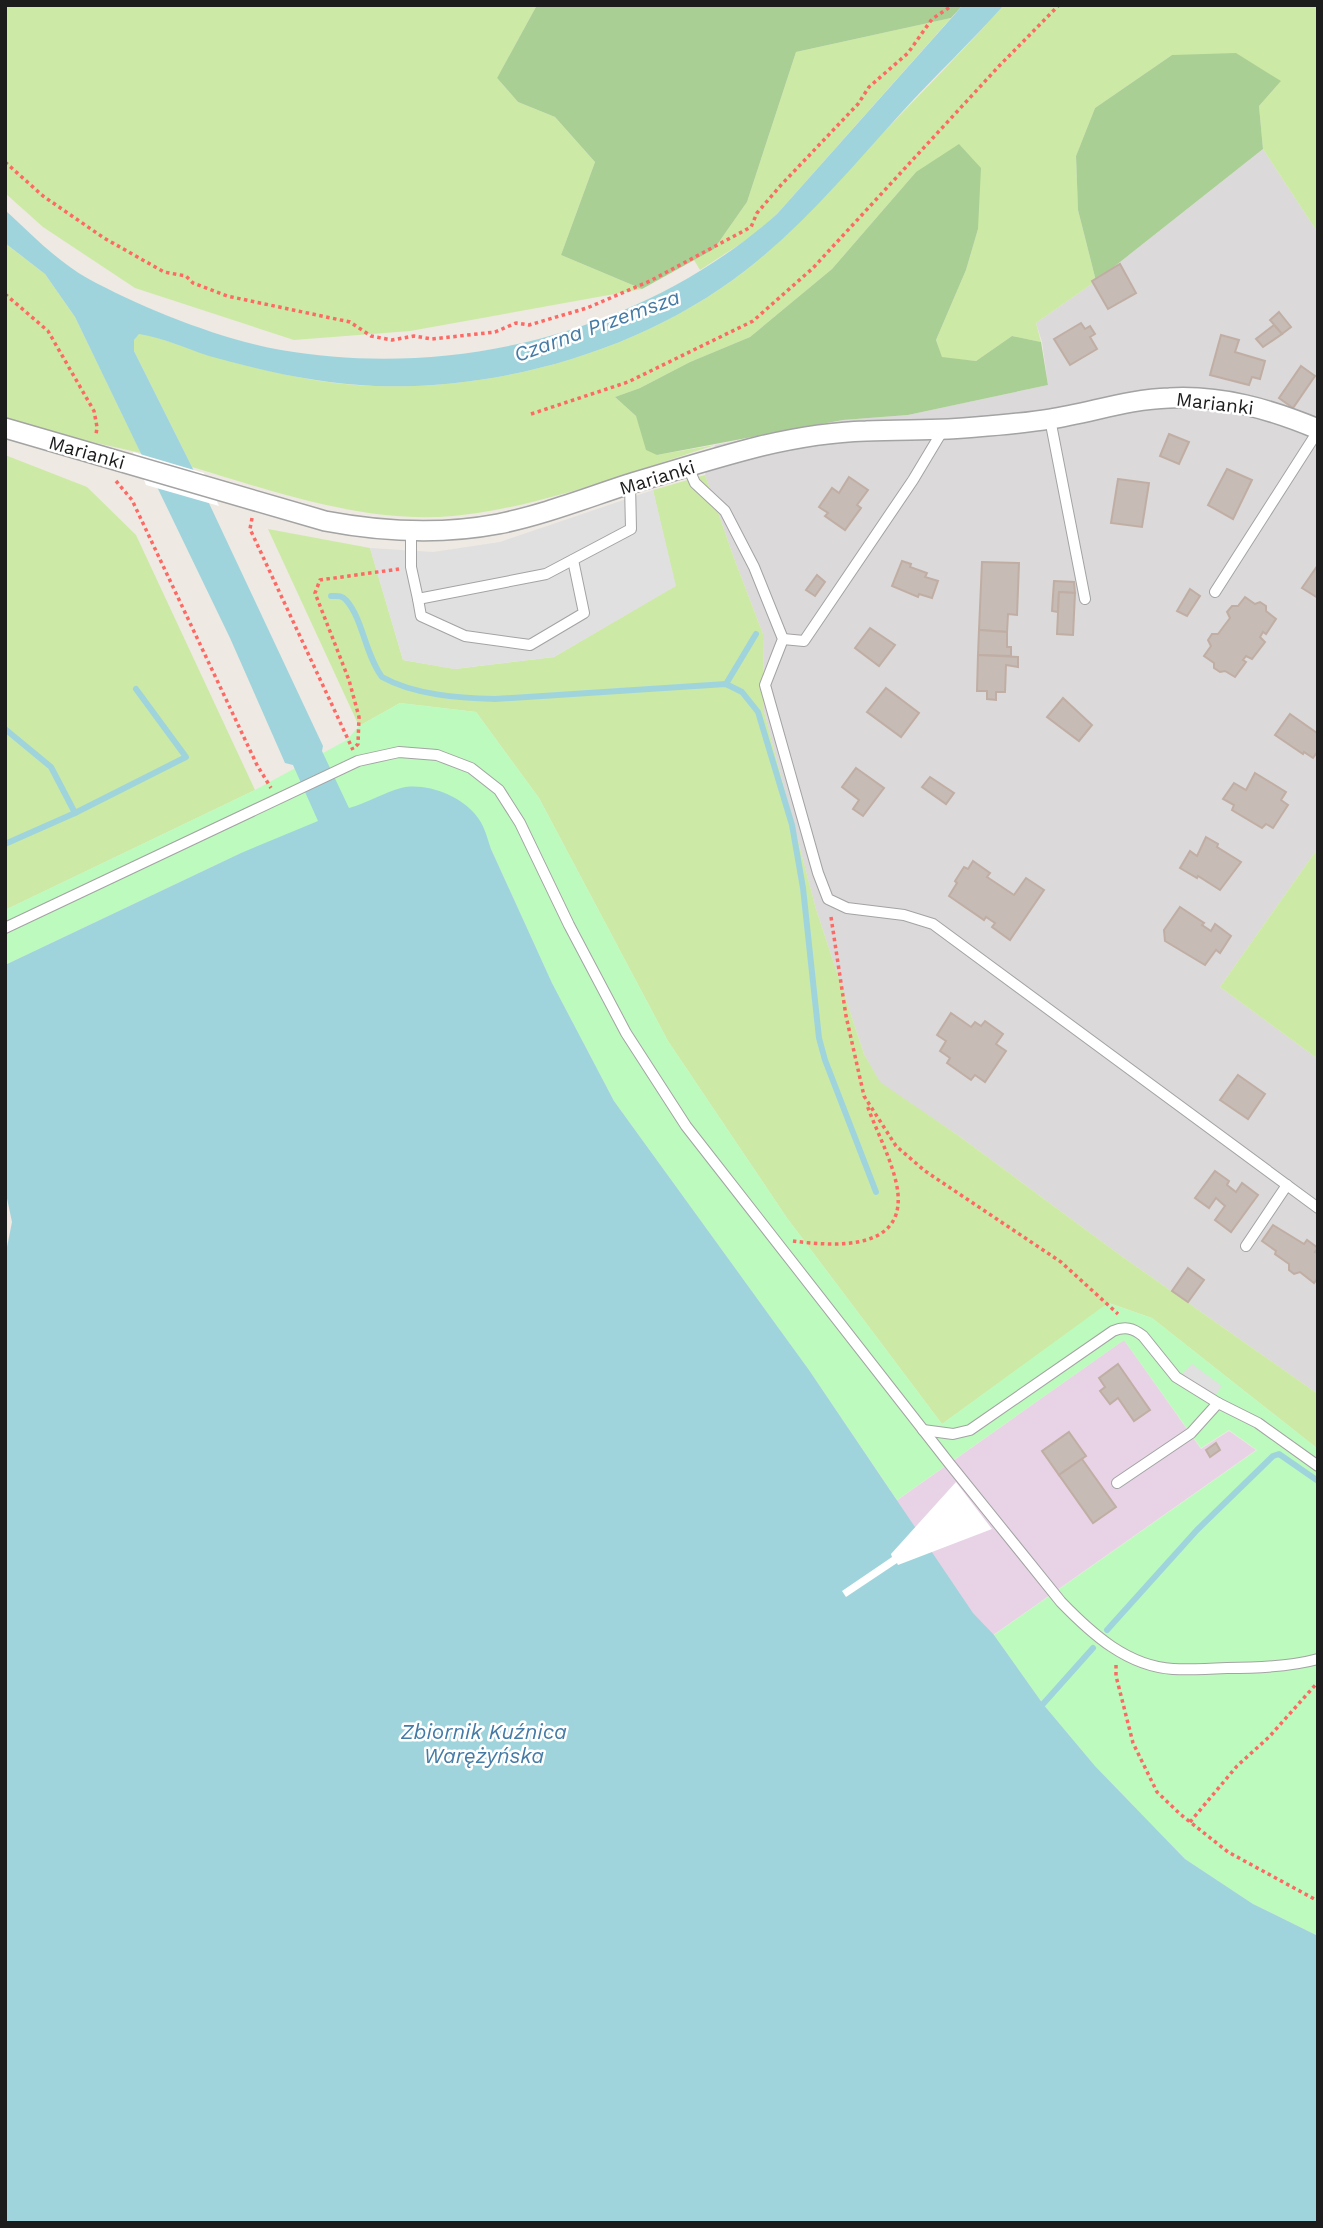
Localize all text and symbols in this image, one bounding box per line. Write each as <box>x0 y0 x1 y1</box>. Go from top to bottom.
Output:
water label: Czarna Przemsza <box>510 284 683 367</box>
street label: Marianki <box>1175 387 1255 420</box>
street label: Marianki <box>46 431 128 474</box>
street label: Marianki <box>616 455 698 500</box>
water label: Zbiornik Kuźnica Warężyńska <box>400 1719 567 1768</box>

